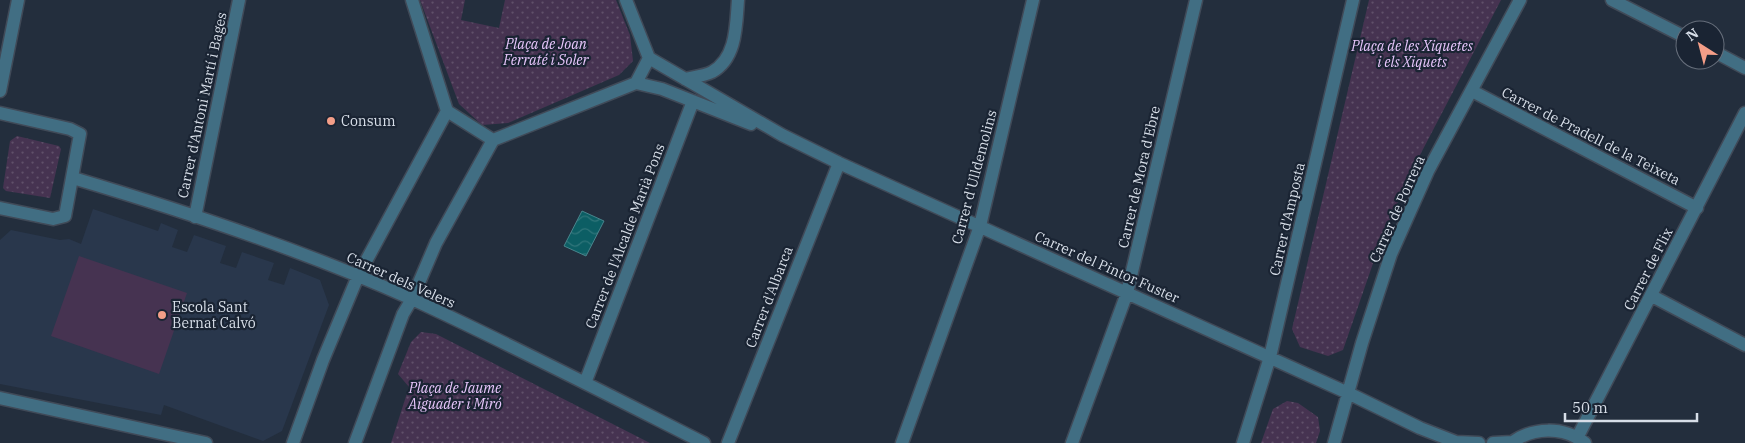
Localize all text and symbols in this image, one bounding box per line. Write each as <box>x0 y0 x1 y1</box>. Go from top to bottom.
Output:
street label: Carrer d'Antoni Martí i Bages <box>173 10 231 200</box>
north arrow <box>1675 20 1725 70</box>
text: N <box>1683 24 1702 45</box>
park label: Plaça de Joan Ferraté i Soler <box>502 35 590 69</box>
park label: Plaça de les Xiquetes i els Xiquets <box>1350 37 1474 71</box>
street label: Carrer de Pradell de la Teixeta <box>1499 83 1684 189</box>
street label: Carrer de Mora d'Ebre <box>1114 104 1164 250</box>
street label: Carrer d'Ulldemolins <box>947 108 1001 246</box>
place label: Consum <box>341 112 396 130</box>
marker: Consum <box>325 115 337 127</box>
street label: Carrer de l'Alcalde Marià Pons <box>581 141 669 331</box>
street label: Carrer de Porrera <box>1365 152 1429 265</box>
street label: Carrer d'Amposta <box>1265 160 1309 277</box>
street label: Carrer de Flix <box>1619 224 1677 313</box>
street label: Carrer del Pintor Fuster <box>1032 227 1183 307</box>
street label: Carrer d'Albarca <box>741 243 797 350</box>
street label: Carrer dels Velers <box>344 248 458 312</box>
place label: Escola Sant Bernat Calvó <box>172 298 256 332</box>
marker: Escola Sant Bernat Calvó <box>156 309 168 321</box>
park label: Plaça de Jaume Aiguader i Miró <box>407 379 502 413</box>
scale bar <box>1565 390 1698 422</box>
text: 50 m <box>1572 398 1608 417</box>

